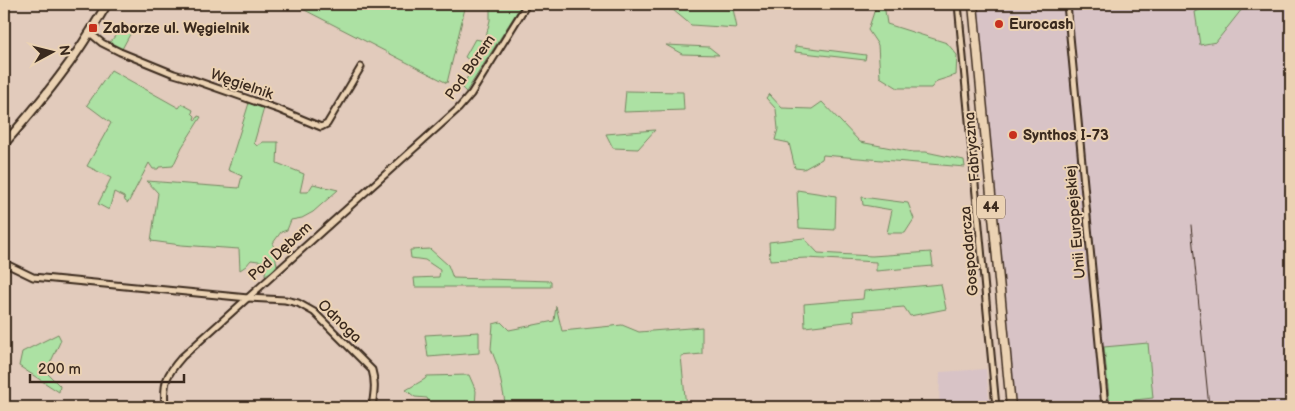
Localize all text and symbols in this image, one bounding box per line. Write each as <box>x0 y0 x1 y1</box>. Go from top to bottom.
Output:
place label: Eurocash <box>1009 15 1073 34</box>
marker: Eurocash <box>993 18 1005 30</box>
place label: Zaborze ul. Węgielnik <box>103 19 249 38</box>
marker: Zaborze ul. Węgielnik <box>87 22 99 34</box>
north arrow <box>28 28 78 78</box>
street label: Pod Borem <box>441 31 500 104</box>
text: N <box>55 44 73 57</box>
street label: Węgielnik <box>208 65 276 104</box>
street label: Fabryczna <box>960 111 985 183</box>
place label: Synthos I-73 <box>1023 126 1109 145</box>
marker: Synthos I-73 <box>1007 129 1019 141</box>
street label: Unii Europejskiej <box>1061 164 1090 280</box>
road number: 44 <box>977 196 1005 218</box>
street label: Gospodarcza <box>956 205 983 297</box>
street label: Pod Dębem <box>244 218 316 285</box>
street label: Odnoga <box>314 296 366 347</box>
scale bar <box>30 351 184 383</box>
text: 200 m <box>38 360 81 379</box>

